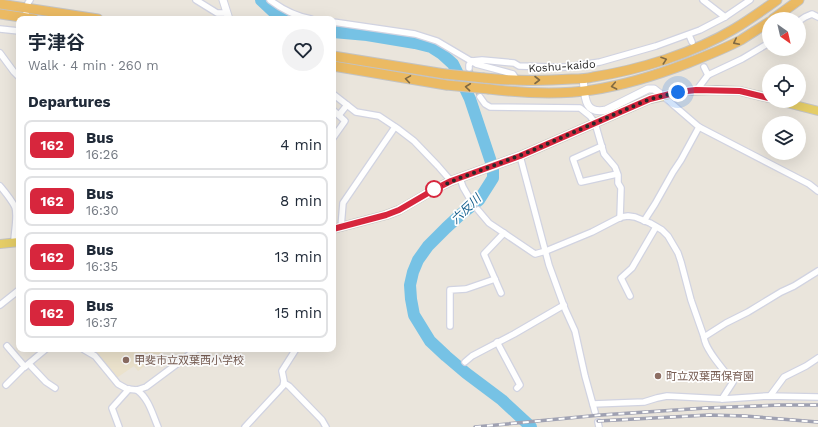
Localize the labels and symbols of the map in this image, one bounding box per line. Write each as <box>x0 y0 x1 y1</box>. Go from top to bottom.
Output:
north arrow <box>762 12 806 56</box>
one-way arrow <box>732 37 740 45</box>
one-way arrow <box>661 56 668 64</box>
street label: Koshu-kaido <box>528 58 596 75</box>
one-way arrow <box>405 75 411 83</box>
one-way arrow <box>534 76 540 84</box>
one-way arrow <box>611 81 617 90</box>
your location <box>668 82 688 102</box>
one-way arrow <box>465 83 471 92</box>
unlabelled marker <box>425 180 443 198</box>
water label: 六反川 <box>448 190 485 227</box>
place label: 甲斐市立双葉西小学校 <box>134 354 244 367</box>
marker: 甲斐市立双葉西小学校 <box>121 355 131 365</box>
place label: 町立双葉西保育園 <box>666 370 754 383</box>
marker: 町立双葉西保育園 <box>653 371 663 381</box>

